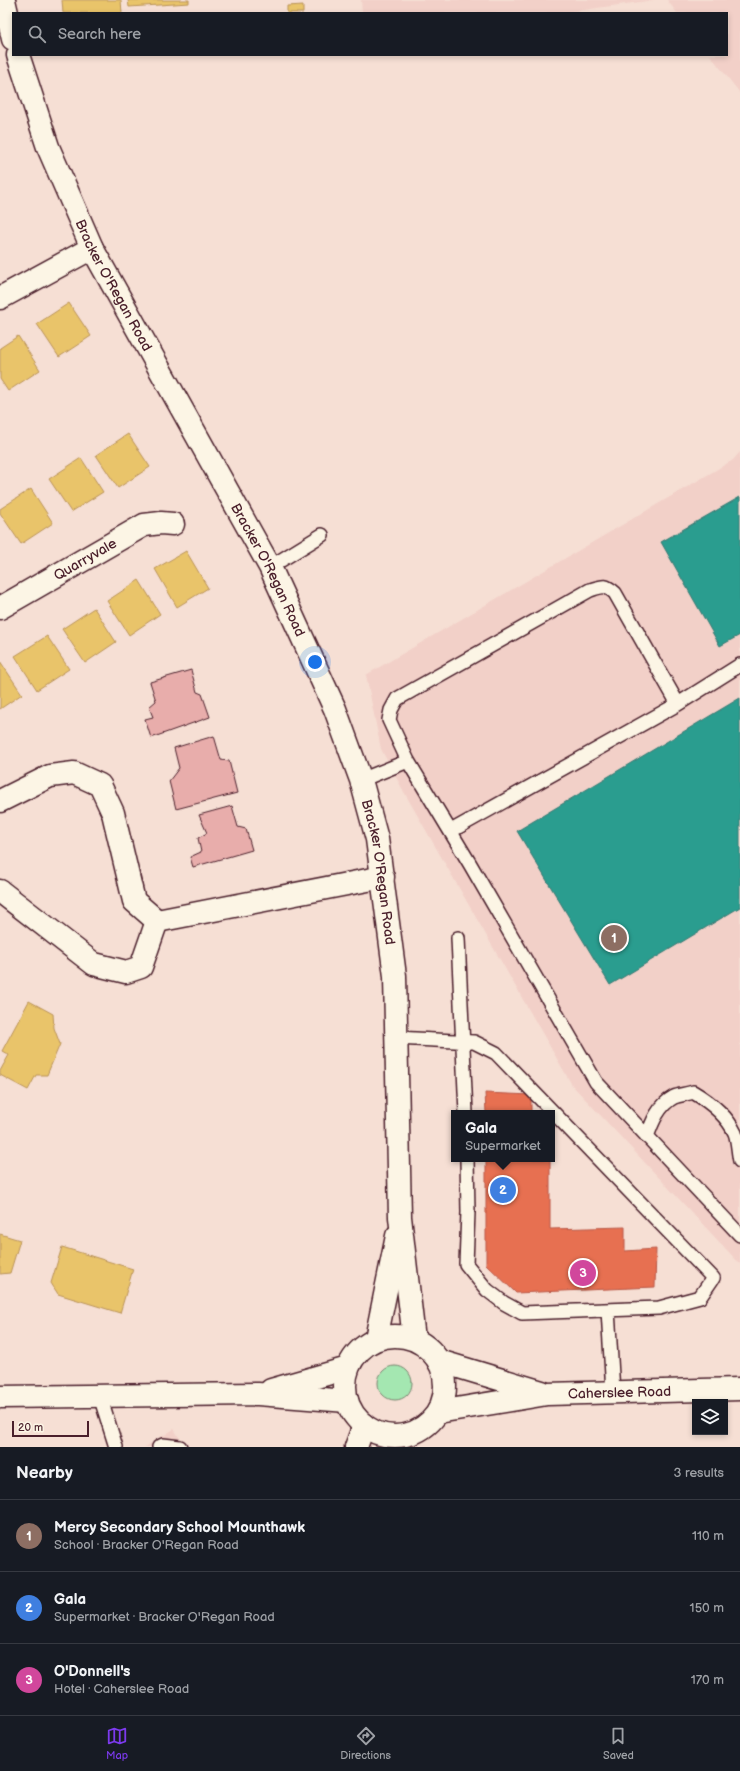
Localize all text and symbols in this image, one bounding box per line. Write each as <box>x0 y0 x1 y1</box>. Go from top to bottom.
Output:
search box <box>12 12 728 56</box>
icon: search <box>26 23 48 45</box>
text: Search here <box>58 25 141 44</box>
street label: Bracker O'Regan Road <box>72 217 156 354</box>
street label: Bracker O'Regan Road <box>227 500 309 639</box>
street label: Quarryvale <box>51 535 120 584</box>
your location <box>305 652 325 672</box>
street label: Bracker O'Regan Road <box>358 798 399 946</box>
pin: 1 <box>601 923 627 953</box>
popup <box>451 1110 555 1162</box>
text: Gala <box>465 1119 497 1138</box>
text: Supermarket <box>465 1138 541 1154</box>
pin: 2 <box>490 1175 516 1205</box>
pin: 3 <box>570 1258 596 1288</box>
street label: Caherslee Road <box>568 1383 671 1402</box>
map controls <box>692 1399 728 1435</box>
button: layers <box>692 1399 728 1435</box>
scale bar <box>12 1419 89 1438</box>
text: 20 m <box>18 1421 43 1434</box>
text: Nearby <box>16 1463 73 1483</box>
text: 3 results <box>673 1465 724 1481</box>
text: Mercy Secondary School Mounthawk <box>54 1518 305 1537</box>
text: 1 <box>26 1528 32 1544</box>
text: 110 m <box>692 1528 724 1544</box>
text: School · Bracker O'Regan Road <box>54 1537 239 1553</box>
text: Gala <box>54 1590 86 1609</box>
text: 2 <box>25 1600 33 1616</box>
text: 150 m <box>690 1600 724 1616</box>
text: Supermarket · Bracker O'Regan Road <box>54 1609 275 1625</box>
text: O'Donnell's <box>54 1662 130 1681</box>
text: 3 <box>25 1672 33 1688</box>
text: 170 m <box>691 1672 724 1688</box>
text: Hotel · Caherslee Road <box>54 1681 189 1697</box>
tab: Map <box>106 1725 128 1762</box>
tab: Directions <box>340 1725 391 1762</box>
tab: Saved <box>603 1725 634 1762</box>

